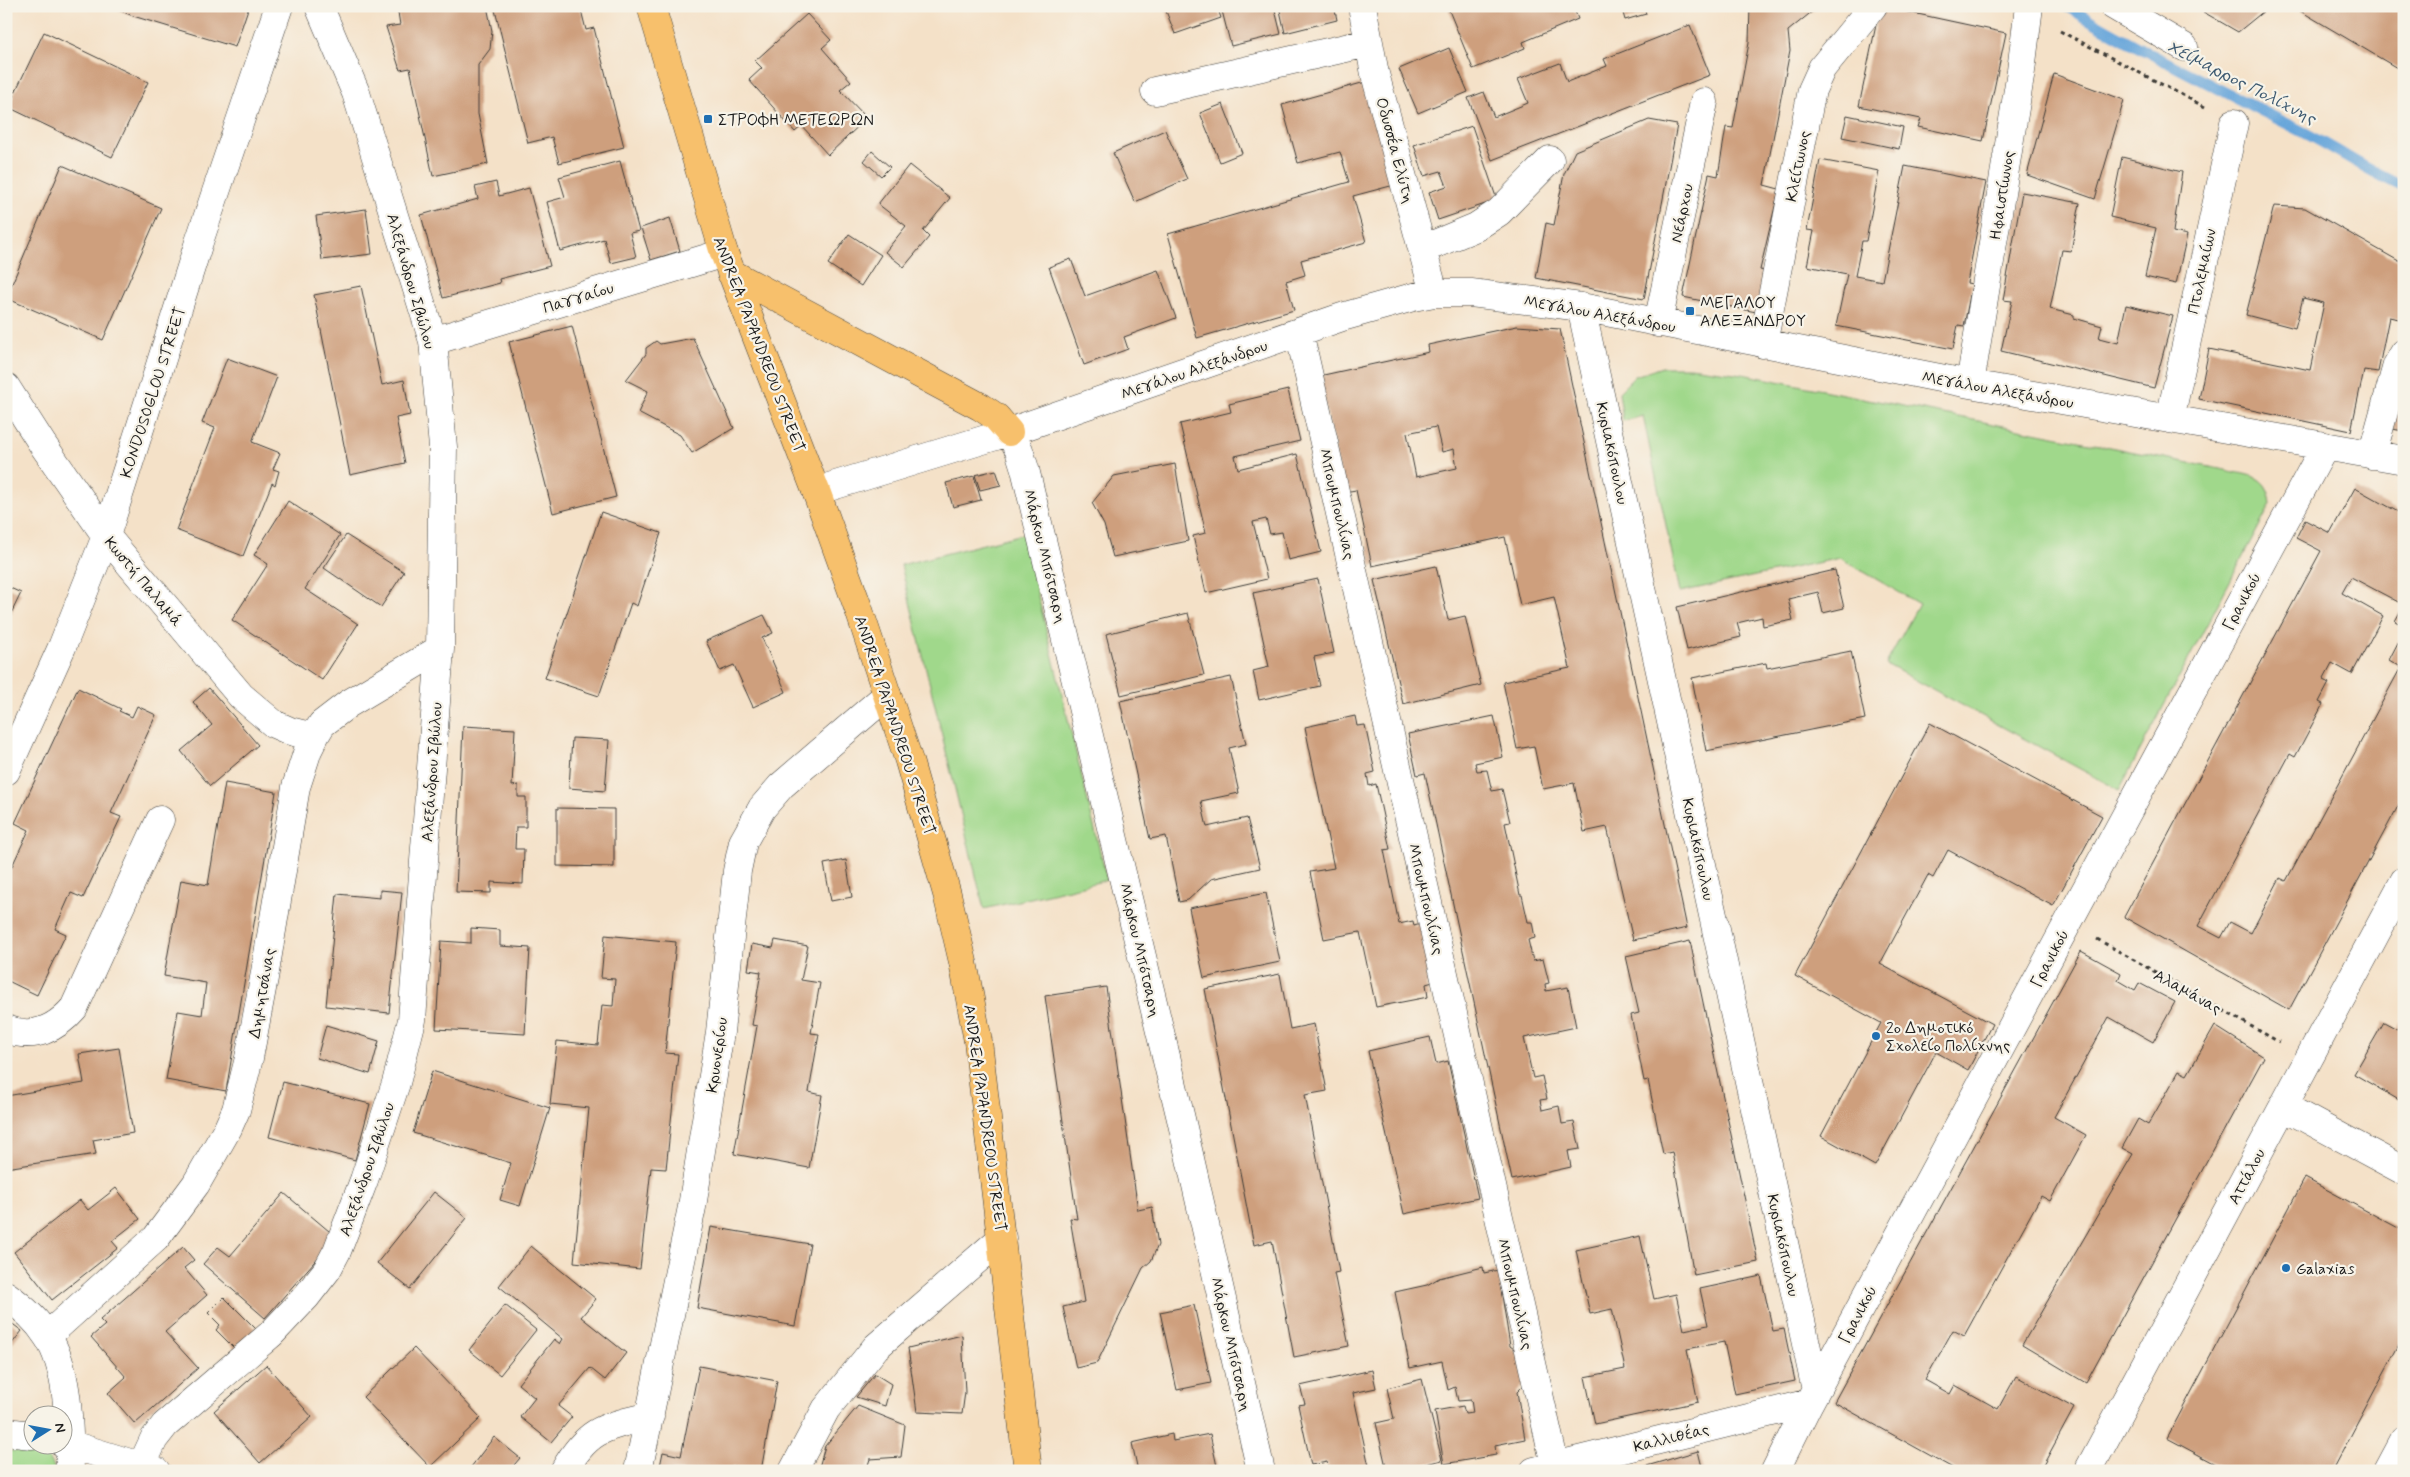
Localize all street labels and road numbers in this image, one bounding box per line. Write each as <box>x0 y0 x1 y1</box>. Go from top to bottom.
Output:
street label: Οδυσσέα Ελύτη <box>1370 95 1420 206</box>
street label: Κλείτωνος <box>1781 129 1816 204</box>
street label: Ηφαιστίωνος <box>1985 149 2020 241</box>
street label: Νεάρχου <box>1666 182 1699 245</box>
street label: Αλεξάνδρου Σβώλου <box>381 211 440 352</box>
street label: Πτολεμαίων <box>2183 227 2222 316</box>
street label: ANDREA PAPANDREOU STREET <box>708 234 810 455</box>
street label: Παγγαίου <box>541 278 616 319</box>
street label: Μεγάλου Αλεξάνδρου <box>1522 291 1677 338</box>
street label: KONDOSOGLOU STREET <box>116 304 191 481</box>
street label: Μεγάλου Αλεξάνδρου <box>1118 335 1271 405</box>
street label: Μεγάλου Αλεξάνδρου <box>1920 367 2075 414</box>
street label: Κυριακόπουλου <box>1590 400 1633 506</box>
street label: Μπουμπουλίνας <box>1314 447 1360 562</box>
street label: Μάρκου Μπότσαρη <box>1018 487 1071 625</box>
street label: Κωστή Παλαμά <box>99 533 187 631</box>
street label: Γρανικού <box>2218 569 2266 634</box>
street label: ANDREA PAPANDREOU STREET <box>849 613 940 838</box>
street label: Αλεξάνδρου Σβώλου <box>417 702 448 843</box>
street label: Κυριακόπουλου <box>1676 796 1719 902</box>
street label: Μπουμπουλίνας <box>1403 842 1449 957</box>
street label: Μάρκου Μπότσαρη <box>1114 881 1165 1019</box>
street label: Γρανικού <box>2026 926 2074 991</box>
street label: Δημητσάνας <box>244 946 281 1040</box>
street label: Αλαμάνας <box>2150 965 2225 1020</box>
street label: ANDREA PAPANDREOU STREET <box>958 1003 1011 1233</box>
street label: Κρυονερίου <box>702 1016 733 1094</box>
street label: Αλεξάνδρου Σβώλου <box>335 1100 400 1239</box>
street label: Αττάλου <box>2224 1145 2271 1208</box>
street label: Κυριακόπουλου <box>1761 1192 1804 1298</box>
street label: Μπουμπουλίνας <box>1492 1237 1538 1352</box>
street label: Μάρκου Μπότσαρη <box>1205 1275 1256 1413</box>
street label: Γρανικού <box>1834 1282 1882 1347</box>
street label: Καλλιθέας <box>1631 1418 1711 1458</box>

